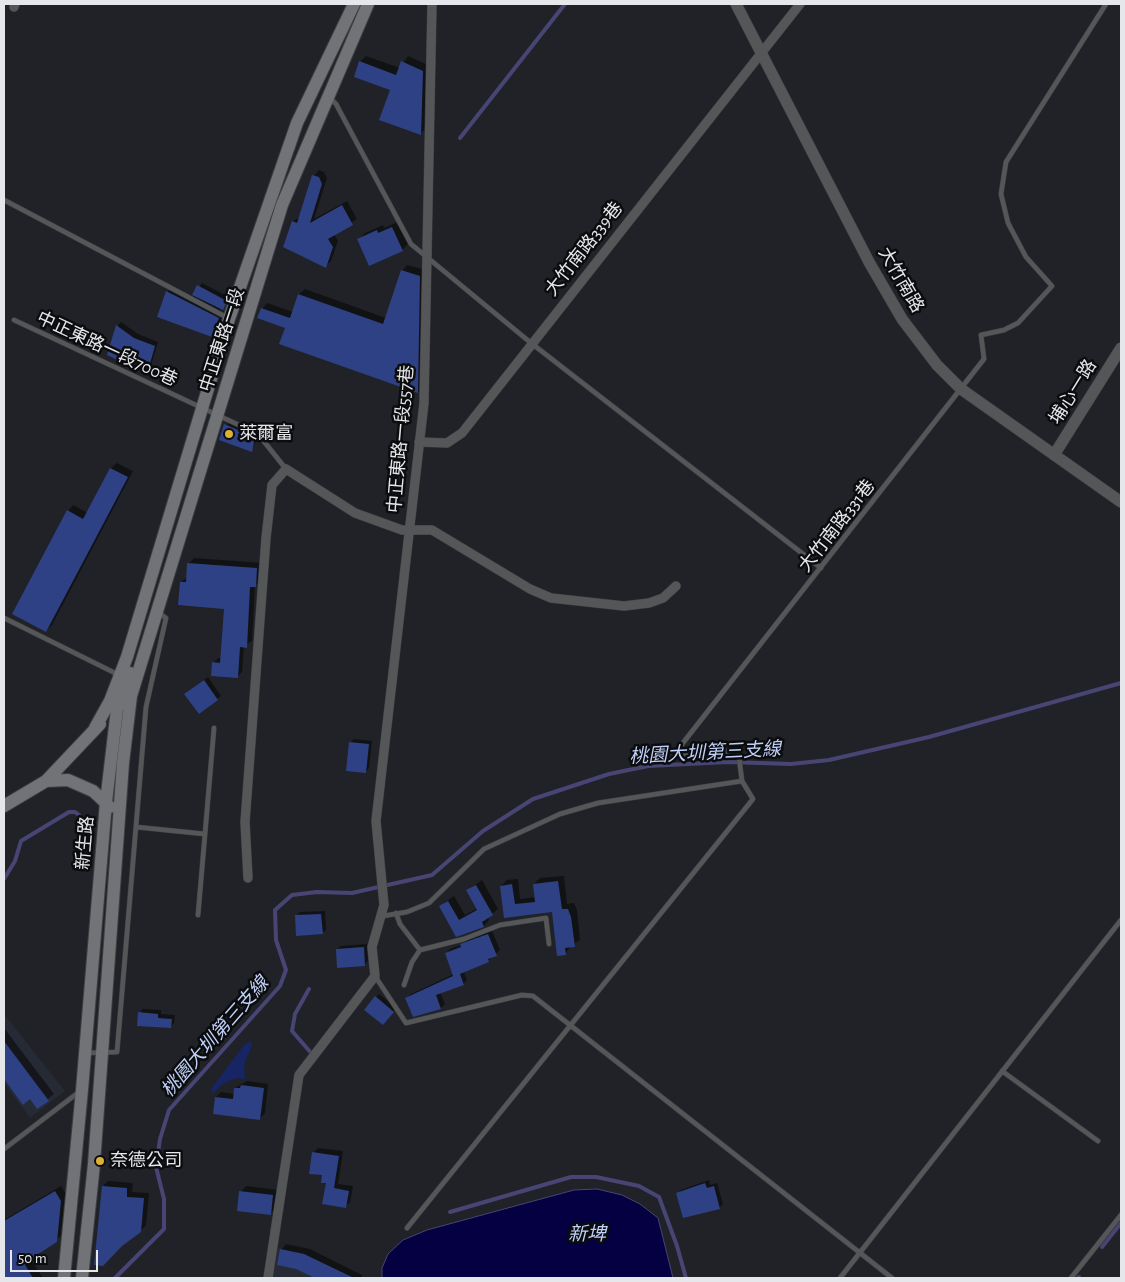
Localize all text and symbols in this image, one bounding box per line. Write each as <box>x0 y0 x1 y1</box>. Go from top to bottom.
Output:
street label: 大竹南路339巷 <box>541 198 627 300</box>
street label: 大竹南路 <box>874 243 928 317</box>
street label: 中正東路一段 <box>195 285 249 395</box>
street label: 中正東路一段700巷 <box>33 307 181 391</box>
street label: 埔心一路 <box>1045 356 1101 428</box>
street label: 中正東路一段557巷 <box>384 364 418 514</box>
place label: 萊爾富 <box>239 423 293 445</box>
marker: 萊爾富 <box>223 428 235 440</box>
street label: 大竹南路331巷 <box>794 476 880 576</box>
water label: 桃園大圳第三支線 <box>629 738 781 768</box>
street label: 新生路 <box>72 815 98 871</box>
water label: 桃園大圳第三支線 <box>157 972 273 1102</box>
place label: 奈德公司 <box>110 1150 182 1172</box>
marker: 奈德公司 <box>94 1155 106 1167</box>
water label: 新埤 <box>568 1223 606 1245</box>
scale bar <box>12 1240 100 1272</box>
text: 50 m <box>18 1251 47 1266</box>

